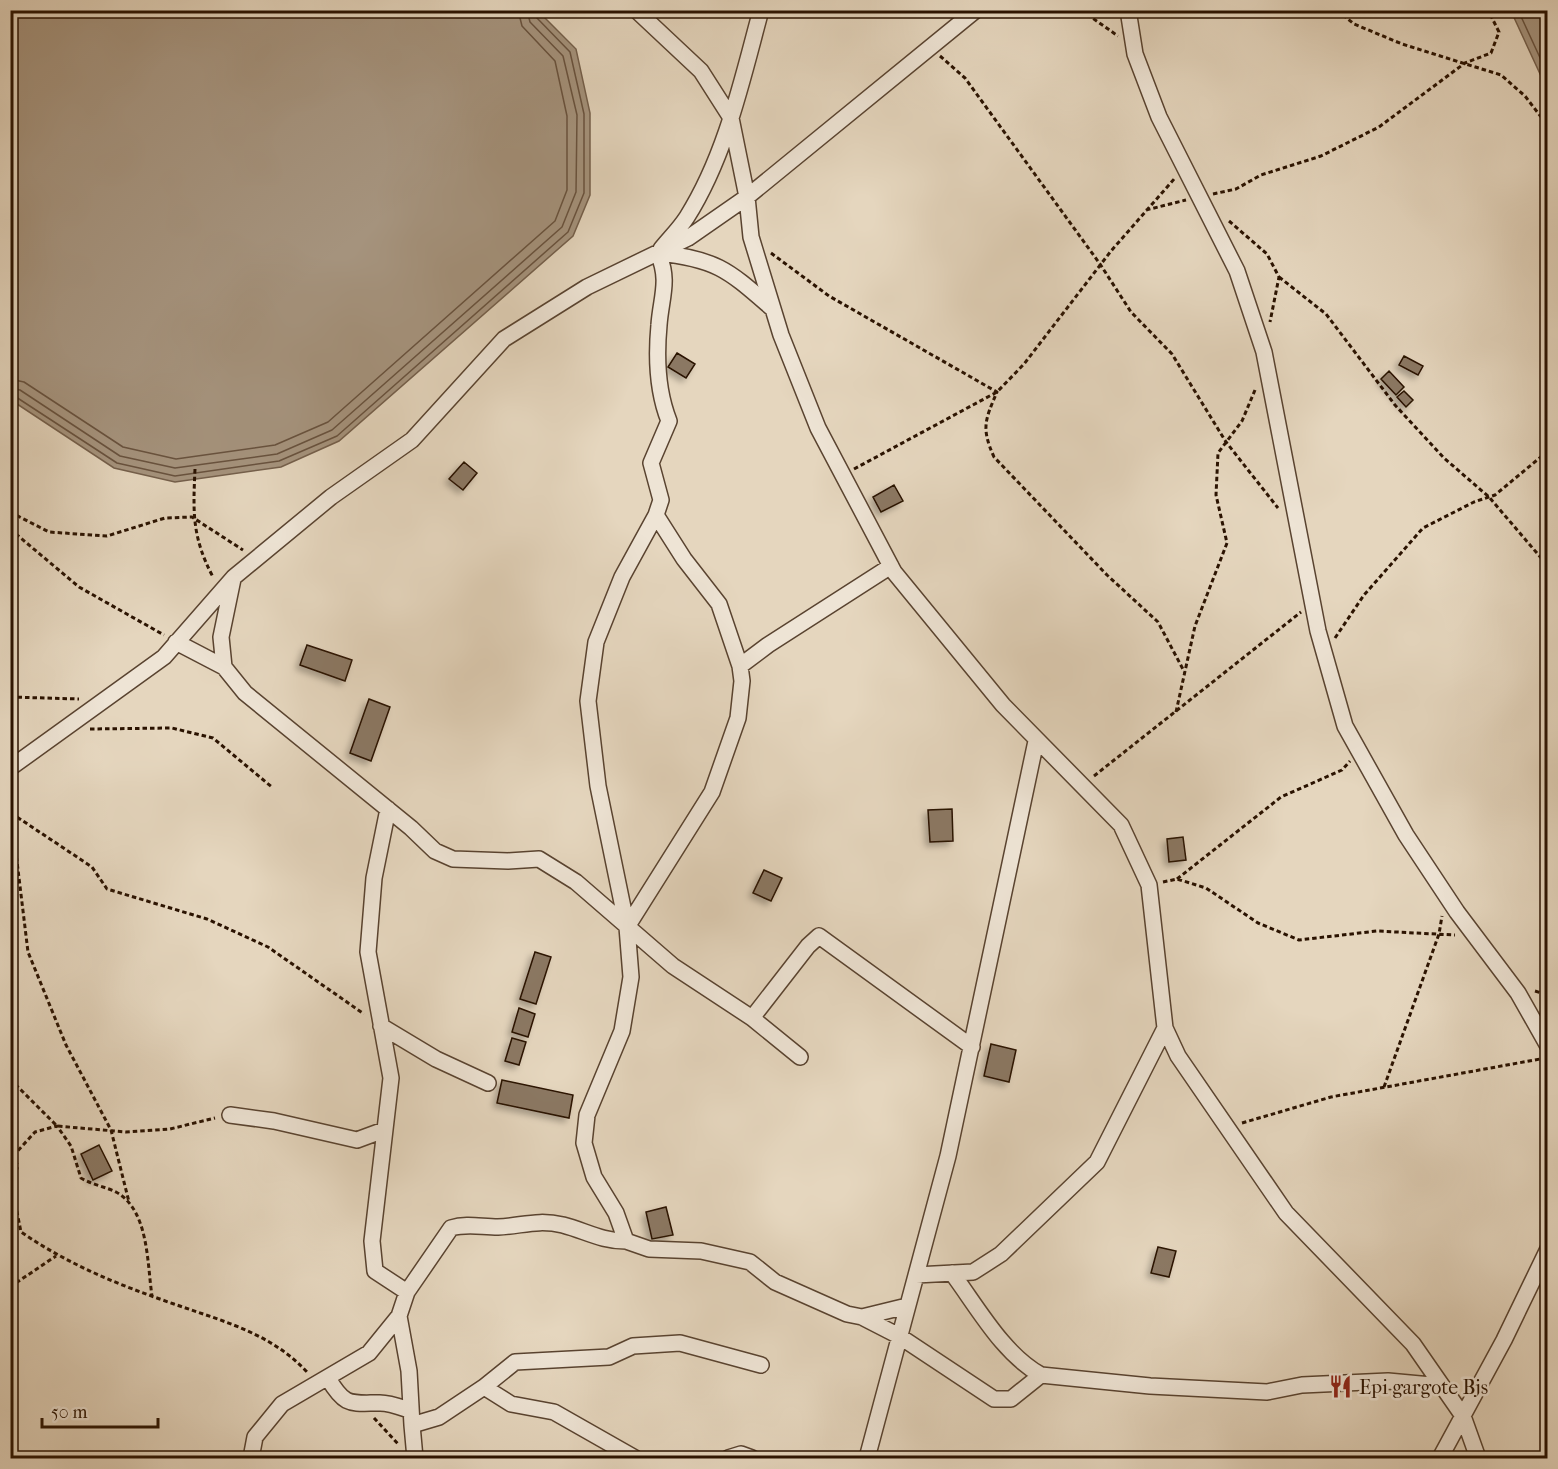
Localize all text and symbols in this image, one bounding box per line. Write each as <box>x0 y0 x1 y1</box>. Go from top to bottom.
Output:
restaurant icon: Epi gargote Bjs <box>1328 1374 1354 1400</box>
place label: Epi gargote Bjs <box>1359 1376 1488 1399</box>
scale bar <box>42 1391 158 1429</box>
text: 50 m <box>51 1402 88 1423</box>

